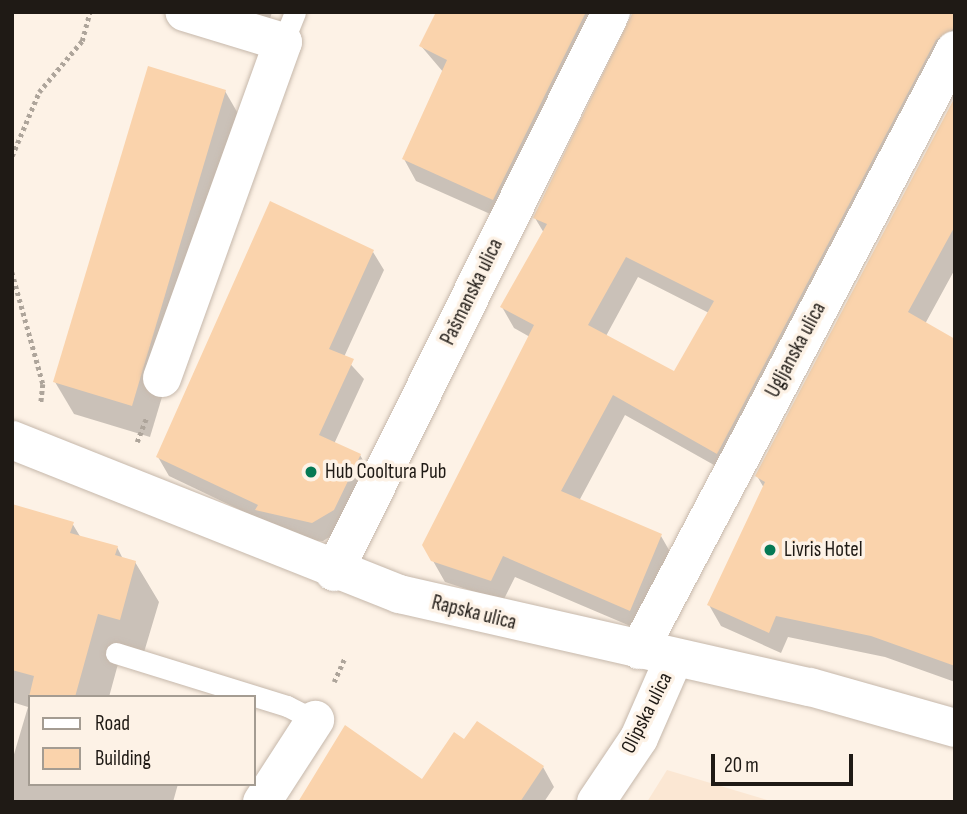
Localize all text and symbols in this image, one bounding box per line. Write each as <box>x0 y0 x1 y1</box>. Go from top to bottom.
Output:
street label: Pašmanska ulica <box>435 235 509 349</box>
street label: Ugljanska ulica <box>760 298 832 402</box>
place label: Hub Cooltura Pub <box>325 459 446 485</box>
marker: Hub Cooltura Pub <box>303 464 319 480</box>
place label: Livris Hotel <box>784 537 863 563</box>
marker: Livris Hotel <box>762 542 778 558</box>
street label: Rapska ulica <box>429 590 519 636</box>
street label: Olipska ulica <box>616 668 678 758</box>
legend <box>28 695 256 786</box>
text: Road <box>95 711 130 736</box>
scale bar <box>715 740 857 784</box>
text: Building <box>95 746 151 771</box>
text: 20 m <box>724 753 759 778</box>

